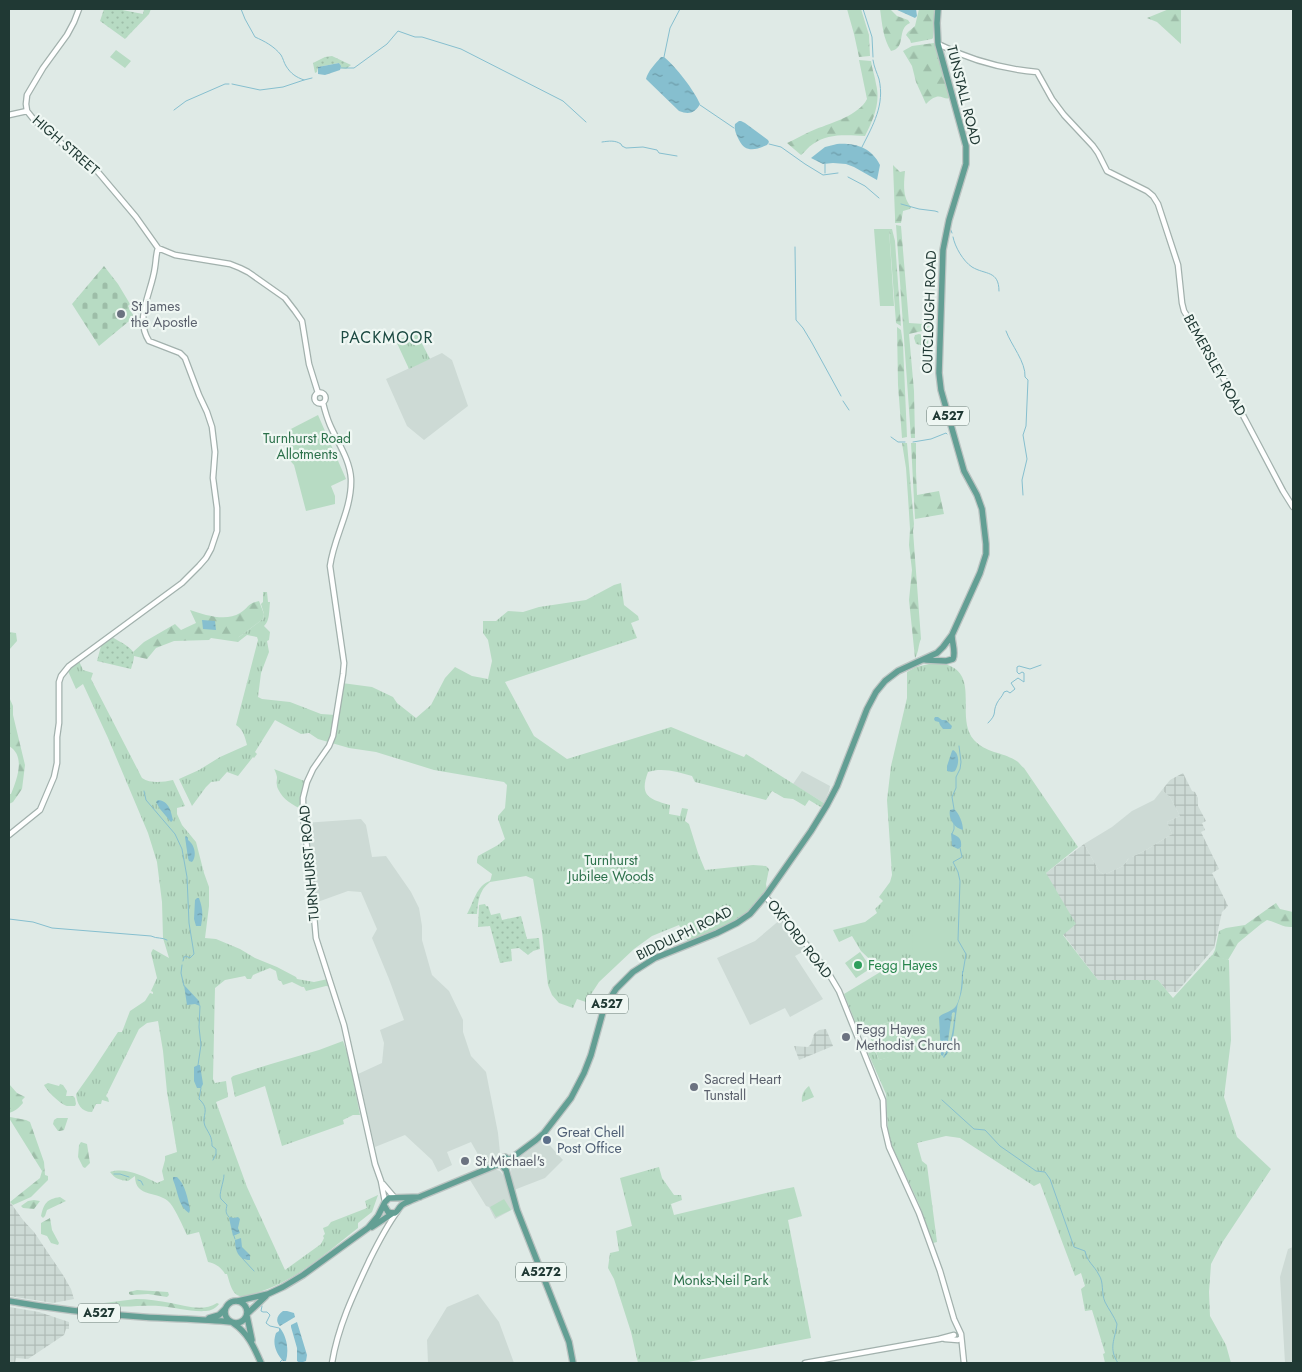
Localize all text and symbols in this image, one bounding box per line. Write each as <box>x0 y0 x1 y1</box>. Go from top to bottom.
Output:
street label: TUNSTALL ROAD <box>942 43 986 147</box>
street label: HIGH STREET <box>28 110 104 180</box>
street label: OUTCLOUGH ROAD <box>917 250 941 374</box>
place label: St James the Apostle <box>131 296 197 332</box>
marker: St James the Apostle <box>115 308 127 320</box>
street label: BEMERSLEY ROAD <box>1179 311 1251 419</box>
district label: PACKMOOR <box>341 326 433 349</box>
road number: A527 <box>927 406 969 426</box>
park label: Turnhurst Road Allotments <box>263 428 351 464</box>
street label: TURNHURST ROAD <box>294 804 324 922</box>
park label: Turnhurst Jubilee Woods <box>566 850 654 886</box>
street label: OXFORD ROAD <box>763 895 837 983</box>
street label: BIDDULPH ROAD <box>633 901 735 965</box>
place label: Fegg Hayes <box>868 955 938 975</box>
marker: Fegg Hayes <box>852 959 864 971</box>
road number: A527 <box>586 994 628 1014</box>
place label: Fegg Hayes Methodist Church <box>856 1019 961 1055</box>
marker: Fegg Hayes Methodist Church <box>840 1031 852 1043</box>
place label: Sacred Heart Tunstall <box>704 1069 782 1105</box>
marker: Sacred Heart Tunstall <box>688 1081 700 1093</box>
place label: Great Chell Post Office <box>557 1122 625 1158</box>
marker: Great Chell Post Office <box>541 1134 553 1146</box>
place label: St Michael's <box>475 1151 545 1171</box>
marker: St Michael's <box>459 1155 471 1167</box>
road number: A5272 <box>516 1262 566 1282</box>
park label: Monks-Neil Park <box>673 1270 769 1290</box>
road number: A527 <box>78 1304 120 1322</box>

